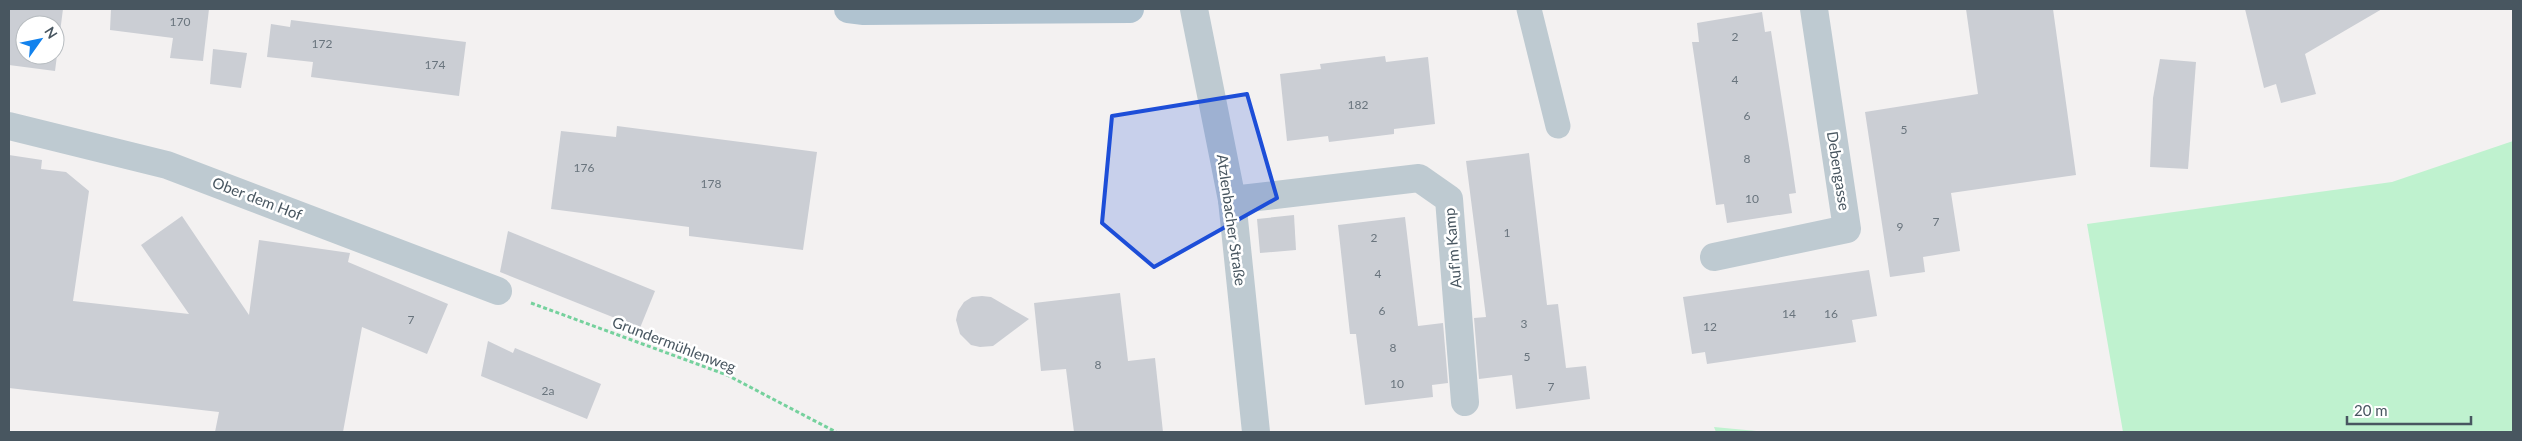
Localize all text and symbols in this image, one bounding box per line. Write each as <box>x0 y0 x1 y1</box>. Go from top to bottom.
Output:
house number: 170 <box>170 14 190 29</box>
north arrow <box>15 15 65 65</box>
text: N <box>41 23 61 42</box>
house number: 2 <box>1732 29 1739 44</box>
house number: 172 <box>312 36 332 51</box>
house number: 174 <box>425 57 445 72</box>
house number: 4 <box>1732 72 1739 87</box>
house number: 182 <box>1348 97 1368 112</box>
house number: 6 <box>1744 108 1751 123</box>
house number: 5 <box>1901 122 1908 137</box>
street label: Debengasse <box>1824 130 1854 212</box>
house number: 8 <box>1744 151 1751 166</box>
street label: Atzlenbacher Straße <box>1214 153 1250 287</box>
house number: 176 <box>574 160 594 175</box>
street label: Ober dem Hof <box>210 173 305 224</box>
house number: 178 <box>701 176 721 191</box>
house number: 10 <box>1745 191 1759 206</box>
street label: Auf'm Kamp <box>1440 207 1464 289</box>
house number: 7 <box>1933 214 1940 229</box>
house number: 9 <box>1897 219 1904 234</box>
house number: 1 <box>1504 225 1511 240</box>
house number: 2 <box>1371 230 1378 245</box>
house number: 4 <box>1375 266 1382 281</box>
house number: 6 <box>1379 303 1386 318</box>
house number: 14 <box>1782 306 1796 321</box>
house number: 16 <box>1824 306 1838 321</box>
house number: 7 <box>408 312 415 327</box>
street label: Grundermühlenweg <box>610 312 739 376</box>
house number: 3 <box>1521 316 1528 331</box>
house number: 12 <box>1703 319 1717 334</box>
house number: 8 <box>1390 340 1397 355</box>
house number: 5 <box>1524 349 1531 364</box>
house number: 8 <box>1095 357 1102 372</box>
house number: 10 <box>1390 376 1404 391</box>
house number: 7 <box>1548 379 1555 394</box>
house number: 2a <box>542 383 554 398</box>
scale bar <box>2347 394 2471 426</box>
text: 20 m <box>2354 401 2388 419</box>

